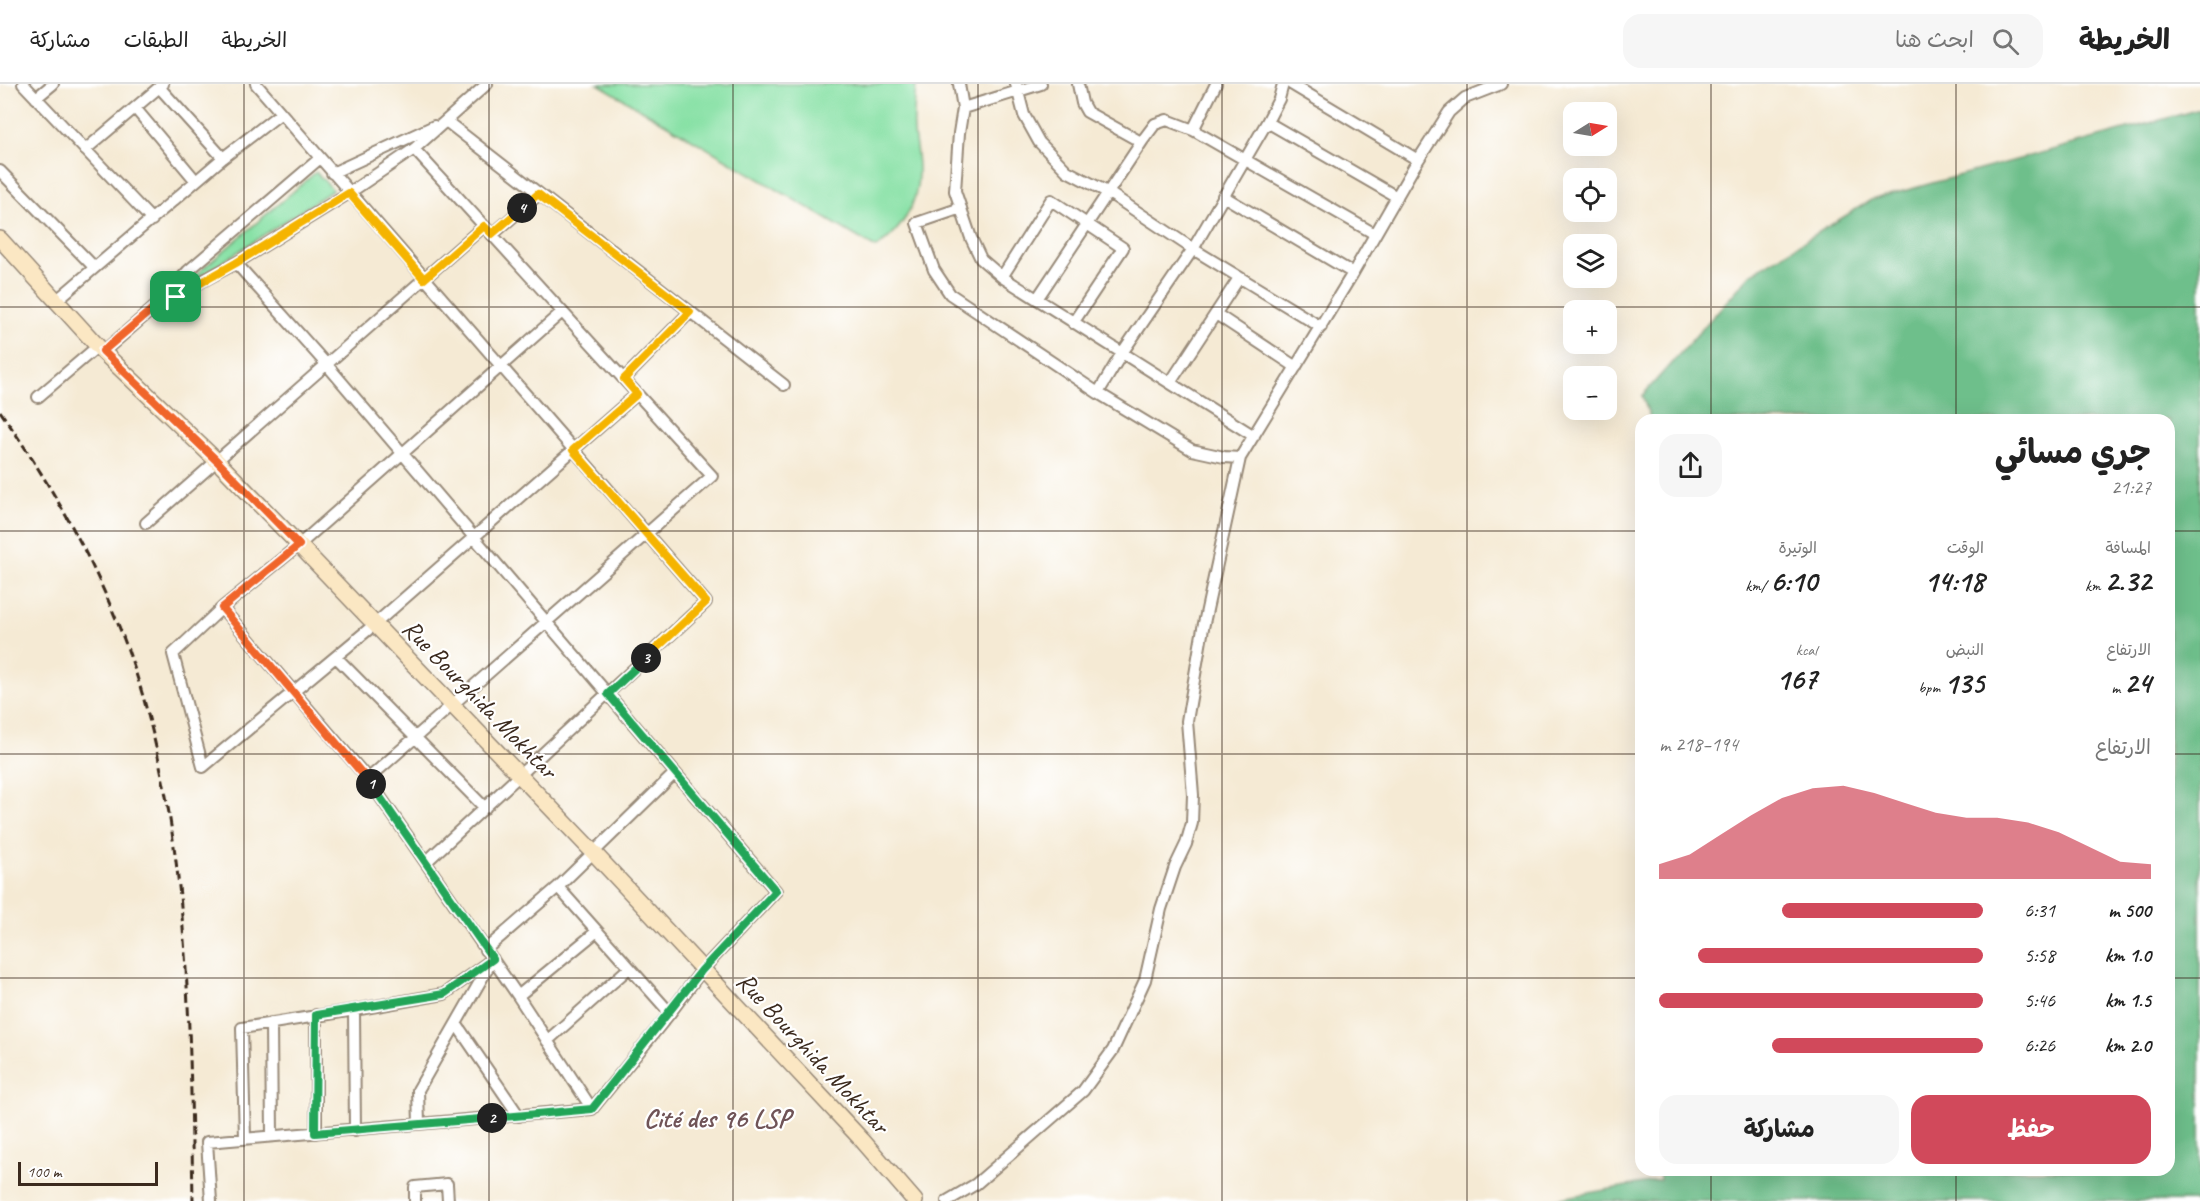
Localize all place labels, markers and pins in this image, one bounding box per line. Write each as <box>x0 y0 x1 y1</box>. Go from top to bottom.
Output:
pin: 4 <box>507 193 537 223</box>
pin <box>150 271 201 322</box>
pin: 3 <box>631 643 661 673</box>
pin: 1 <box>356 769 386 799</box>
pin: 2 <box>477 1103 507 1133</box>

